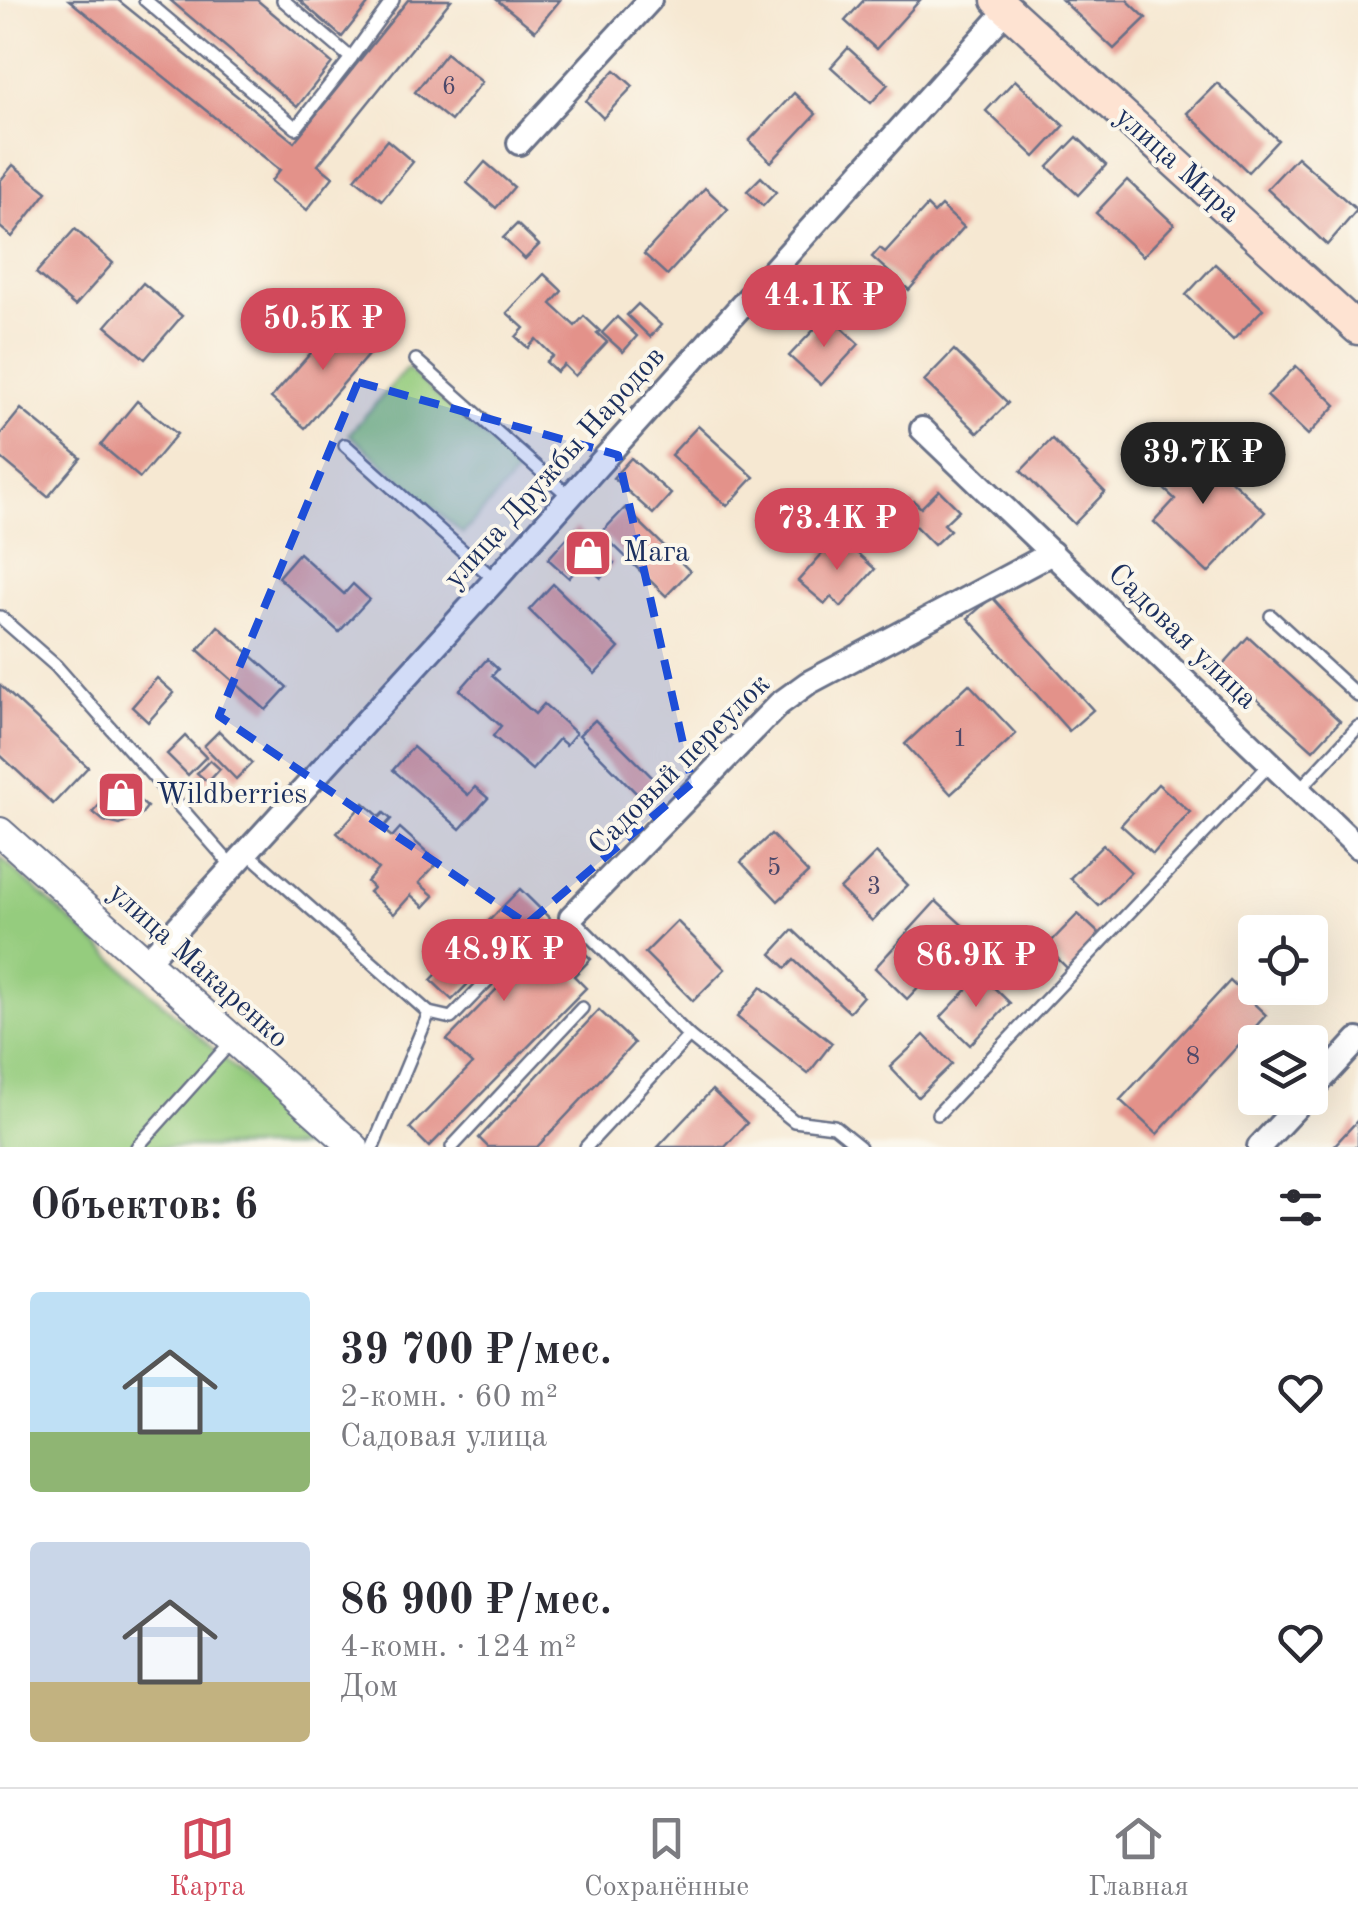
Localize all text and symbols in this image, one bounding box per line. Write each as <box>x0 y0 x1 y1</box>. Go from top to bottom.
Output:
house number: 6 <box>442 75 456 100</box>
street label: улица Мира <box>1109 101 1245 229</box>
pin: 44.1K ₽ <box>732 265 916 350</box>
text: 44.1K ₽ <box>764 281 884 313</box>
pin: 50.5K ₽ <box>231 288 415 373</box>
text: 50.5K ₽ <box>263 304 383 336</box>
street label: улица Дружбы Народов <box>439 341 671 595</box>
pin: 39.7K ₽ <box>1111 422 1295 507</box>
text: 39.7K ₽ <box>1143 438 1263 470</box>
pin: 73.4K ₽ <box>745 488 929 573</box>
text: 73.4K ₽ <box>777 504 897 536</box>
shop icon: Мага <box>562 527 614 579</box>
place label: Мага <box>623 538 690 568</box>
street label: Садовая улица <box>1102 559 1262 715</box>
street label: Садовый переулок <box>584 669 776 861</box>
house number: 1 <box>953 727 967 752</box>
shop icon: Wildberries <box>95 769 147 821</box>
place label: Wildberries <box>156 780 307 810</box>
house number: 5 <box>767 856 781 881</box>
house number: 3 <box>867 875 881 900</box>
street label: улица Макаренко <box>102 878 294 1054</box>
map controls <box>1238 915 1328 1115</box>
button: locate <box>1238 915 1328 1005</box>
pin: 48.9K ₽ <box>412 919 596 1004</box>
pin: 86.9K ₽ <box>884 925 1068 1010</box>
text: 48.9K ₽ <box>444 935 564 967</box>
text: 86.9K ₽ <box>916 941 1036 973</box>
button: layers <box>1238 1025 1328 1115</box>
house number: 8 <box>1186 1045 1200 1070</box>
icon: filters <box>1273 1180 1328 1235</box>
text: Объектов: 6 <box>30 1186 258 1228</box>
text: 39 700 ₽/мес. <box>340 1331 612 1373</box>
icon: home <box>110 1332 230 1452</box>
icon: heart <box>1273 1365 1328 1420</box>
text: 2-комн. · 60 m² <box>340 1382 558 1414</box>
text: Садовая улица <box>340 1422 547 1454</box>
text: 86 900 ₽/мес. <box>340 1581 612 1623</box>
icon: home <box>110 1582 230 1702</box>
icon: heart <box>1273 1615 1328 1670</box>
text: 4-комн. · 124 m² <box>340 1632 576 1664</box>
text: Дом <box>340 1672 398 1704</box>
tab: Карта <box>169 1811 245 1906</box>
tab: Сохранённые <box>584 1811 749 1906</box>
tab: Главная <box>1088 1811 1189 1906</box>

